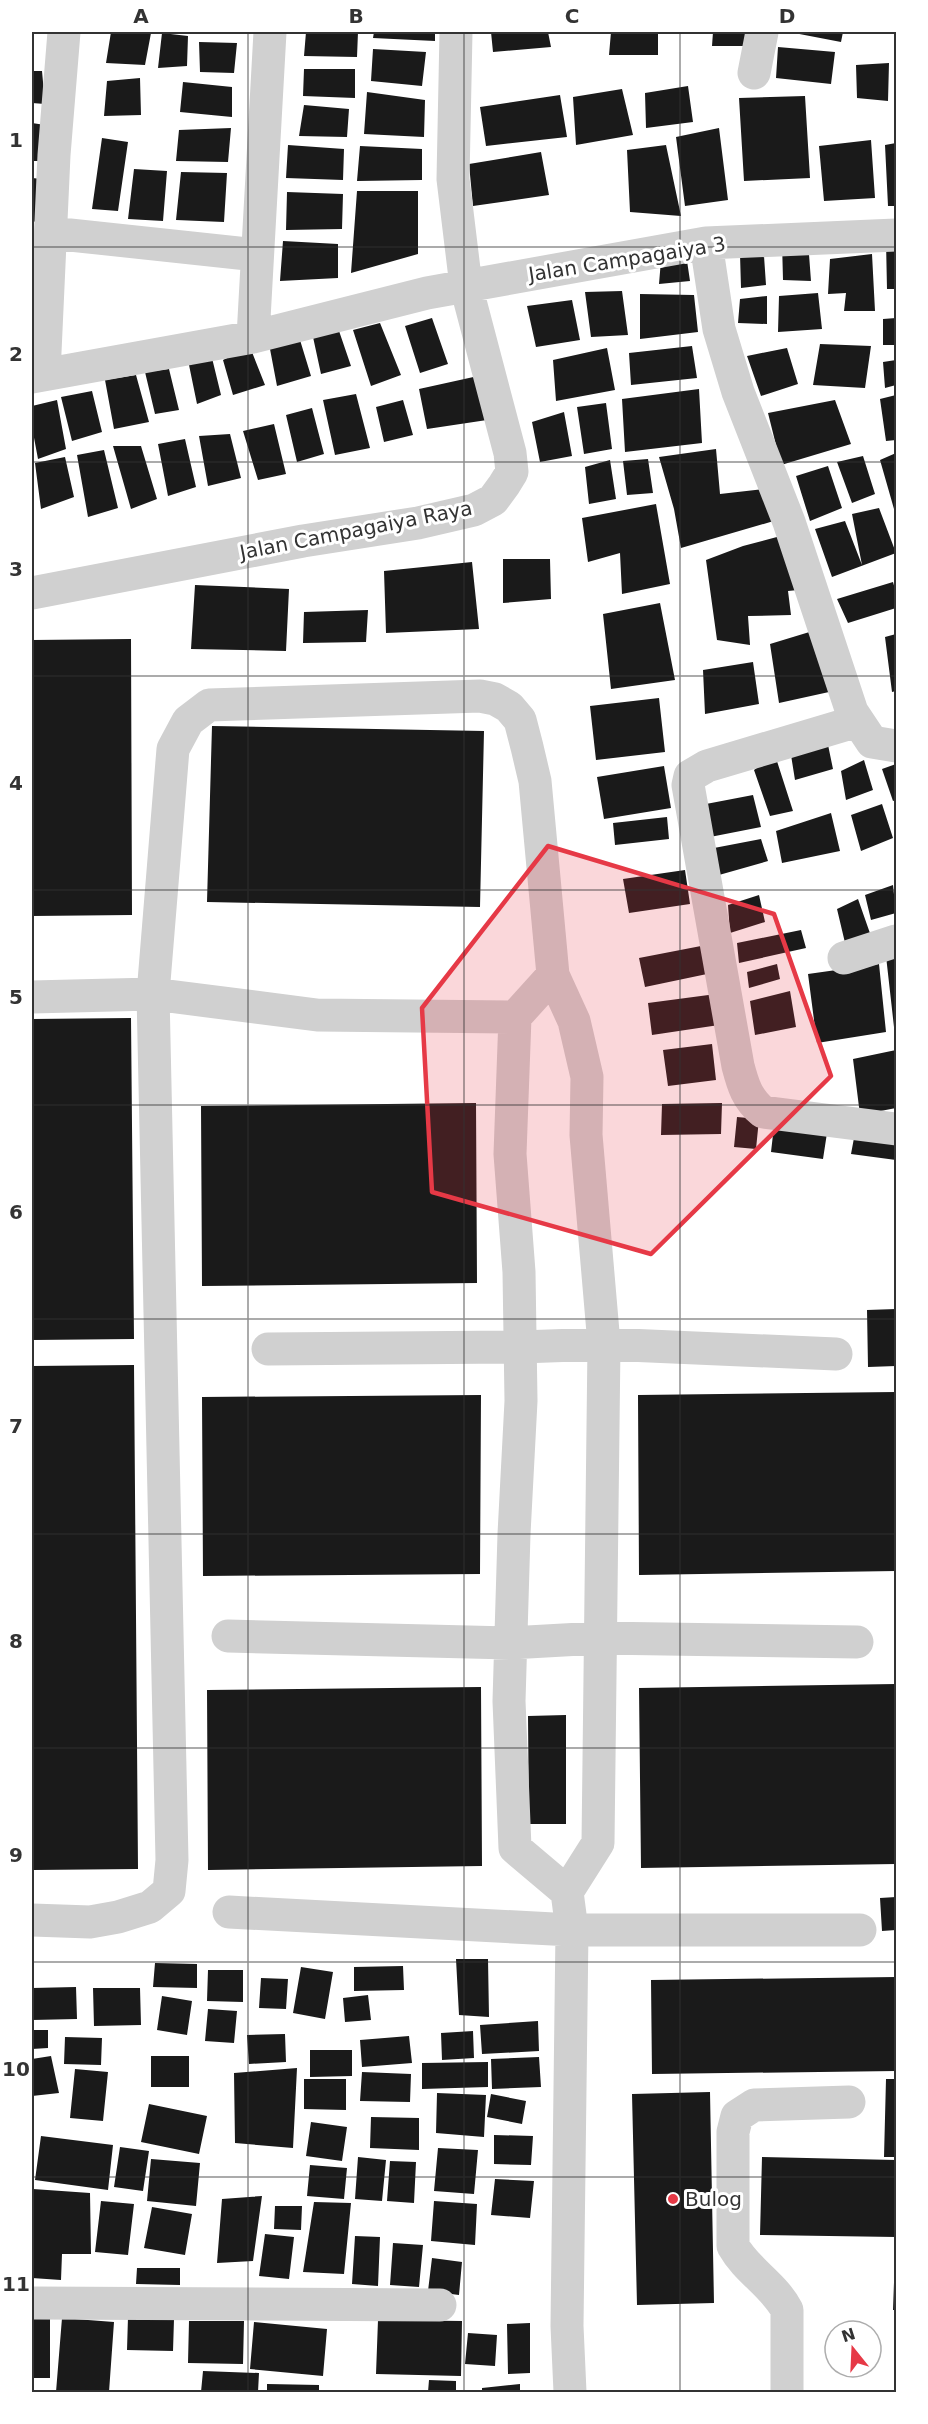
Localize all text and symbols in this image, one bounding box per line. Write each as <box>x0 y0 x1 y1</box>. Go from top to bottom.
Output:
text: A <box>133 4 149 28</box>
text: B <box>348 4 364 28</box>
text: C <box>565 4 579 28</box>
text: D <box>779 4 795 28</box>
text: 1 <box>9 128 23 152</box>
street label: Jalan Campagaiya 3 <box>525 232 727 287</box>
text: 2 <box>9 342 23 366</box>
street label: Jalan Campagaiya Raya <box>236 496 474 565</box>
text: 3 <box>9 557 23 581</box>
text: 4 <box>9 771 23 795</box>
text: 5 <box>9 985 23 1009</box>
text: 6 <box>9 1200 23 1224</box>
text: 7 <box>9 1414 23 1438</box>
text: 8 <box>9 1629 23 1653</box>
text: 9 <box>9 1843 23 1867</box>
text: 10 <box>2 2057 30 2081</box>
place label: Bulog <box>685 2187 742 2211</box>
marker: Bulog <box>666 2192 680 2206</box>
text: 11 <box>2 2272 30 2296</box>
north arrow <box>823 2319 883 2379</box>
text: N <box>839 2324 858 2346</box>

